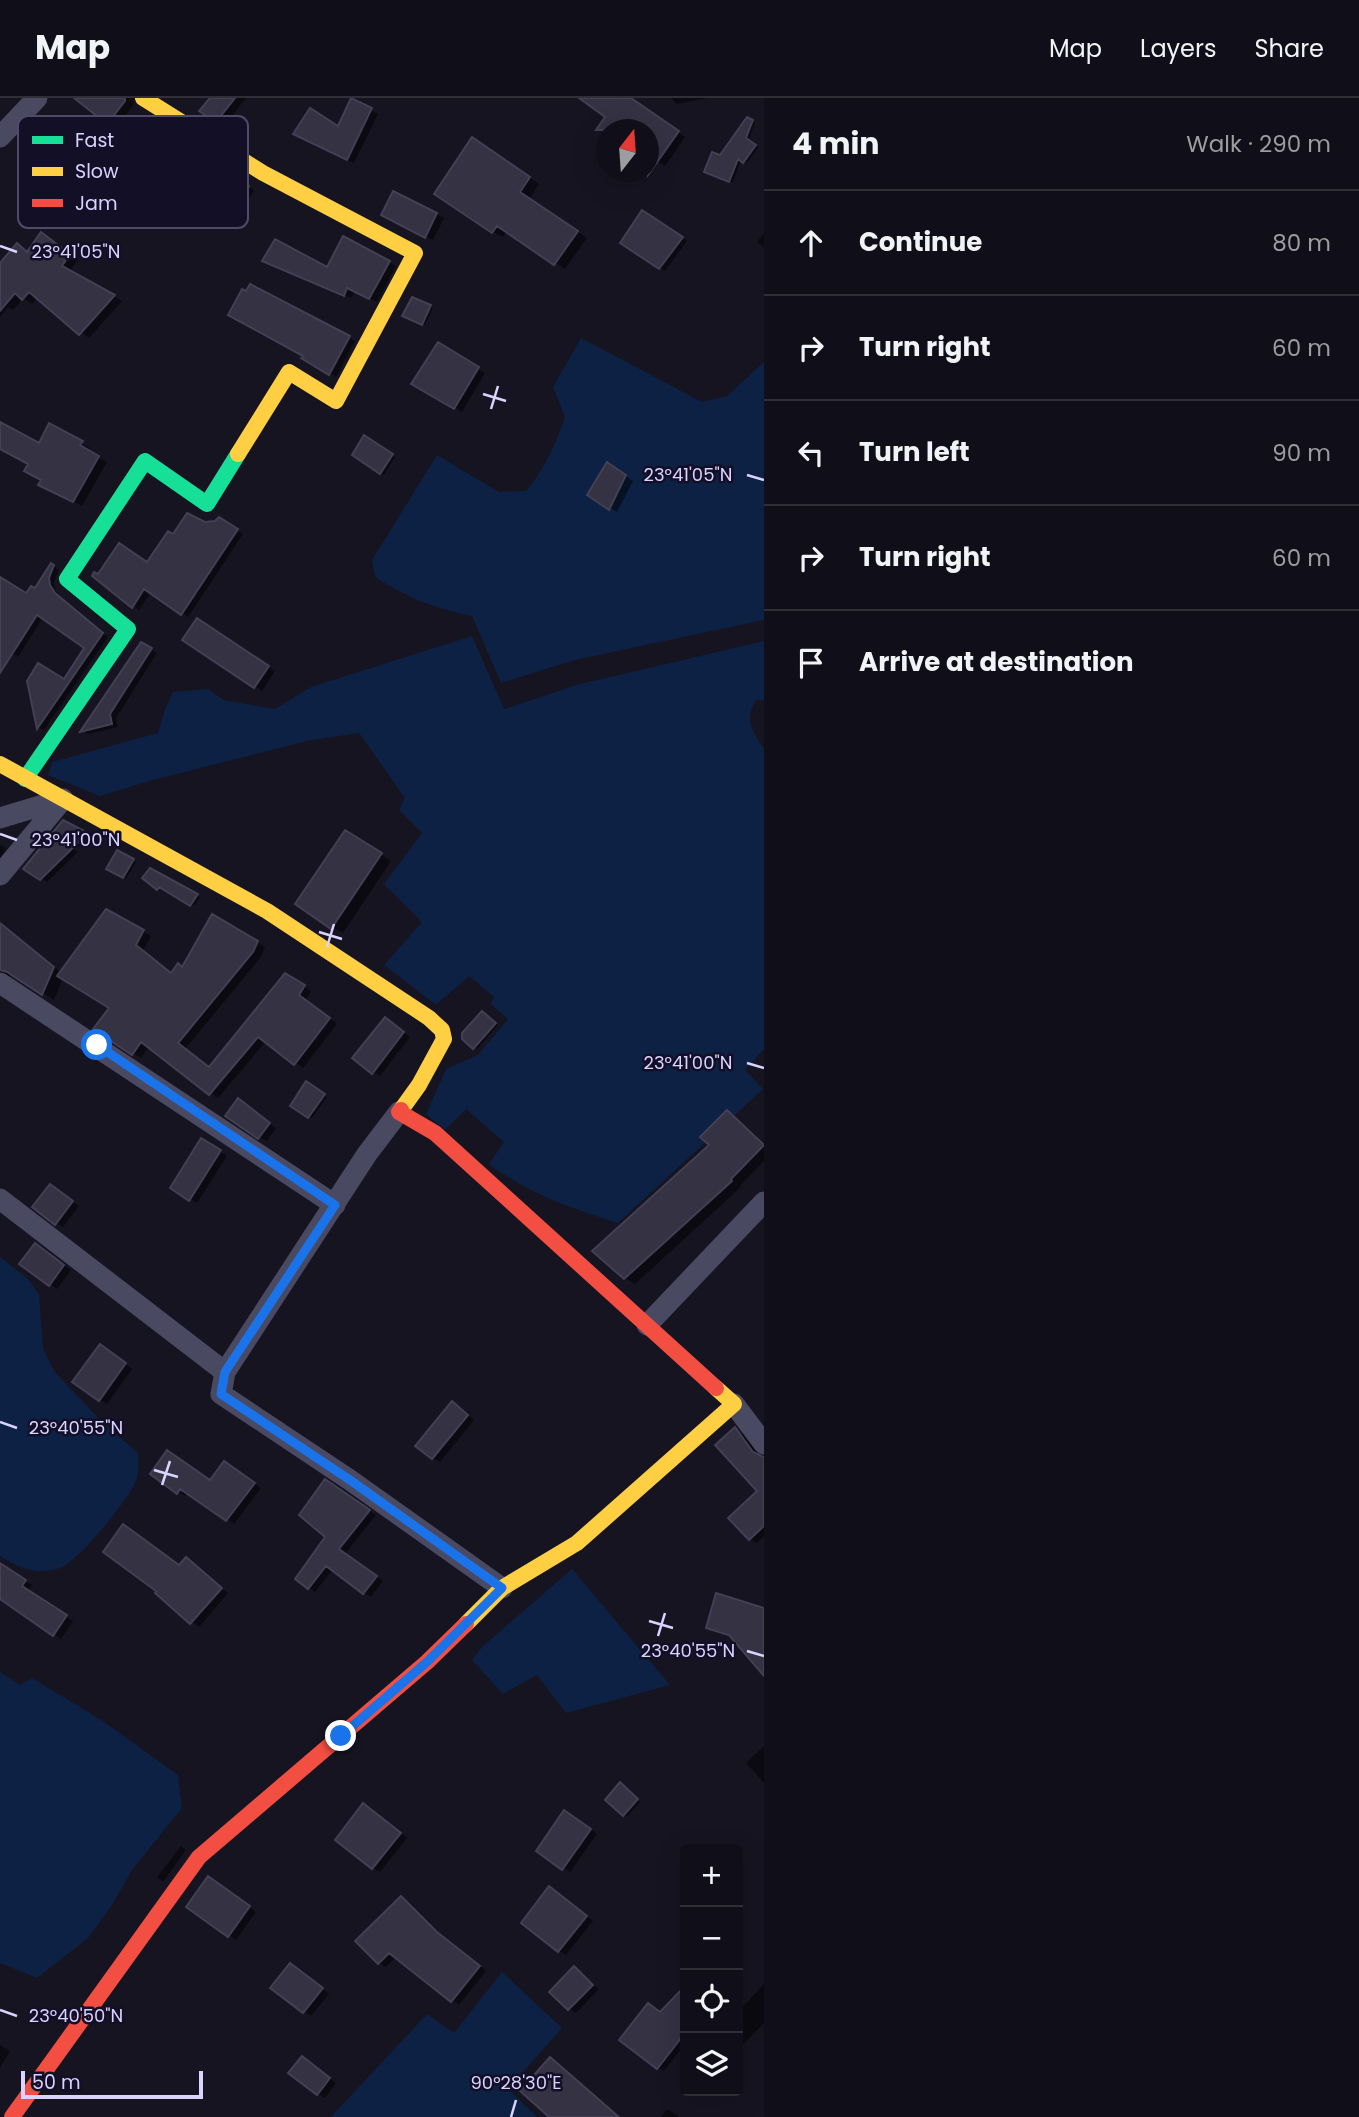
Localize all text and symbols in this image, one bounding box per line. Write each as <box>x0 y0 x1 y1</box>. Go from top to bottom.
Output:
text: Map <box>35 24 110 71</box>
text: Map <box>1049 32 1102 65</box>
text: Layers <box>1140 32 1216 65</box>
text: Share <box>1254 32 1324 65</box>
legend <box>18 116 248 228</box>
north arrow <box>596 119 659 182</box>
text: 4 min <box>792 122 880 165</box>
text: Fast <box>75 127 114 154</box>
text: Walk · 290 m <box>1186 128 1331 160</box>
text: Slow <box>75 158 119 185</box>
text: Jam <box>75 190 117 217</box>
icon: ahead <box>792 224 830 262</box>
text: Continue <box>859 224 982 260</box>
text: 80 m <box>1272 227 1331 259</box>
text: 23°41'05"N <box>32 239 120 264</box>
icon: right <box>792 329 830 367</box>
text: Turn right <box>859 329 991 365</box>
text: 60 m <box>1272 332 1331 364</box>
icon: left <box>792 434 830 472</box>
text: Turn left <box>859 434 970 470</box>
text: 90 m <box>1272 437 1331 469</box>
text: 23°41'05"N <box>644 462 732 487</box>
icon: right <box>792 539 830 577</box>
text: Turn right <box>859 539 991 575</box>
text: 60 m <box>1272 542 1331 574</box>
icon: arrive <box>792 644 830 682</box>
text: Arrive at destination <box>859 644 1134 680</box>
text: 23°41'00"N <box>32 827 120 852</box>
route start <box>81 1029 112 1060</box>
text: 23°41'00"N <box>644 1050 732 1075</box>
text: 23°40'55"N <box>29 1415 123 1440</box>
text: 23°40'55"N <box>641 1638 735 1663</box>
route end <box>325 1720 356 1751</box>
map controls <box>680 1844 743 2096</box>
button: + <box>680 1844 743 1907</box>
button: − <box>680 1907 743 1970</box>
button: locate <box>680 1970 743 2033</box>
text: 23°40'50"N <box>29 2003 123 2028</box>
button: layers <box>680 2033 743 2096</box>
scale bar <box>21 2068 203 2100</box>
text: 50 m <box>32 2069 81 2096</box>
text: 90°28'30"E <box>471 2070 562 2095</box>

